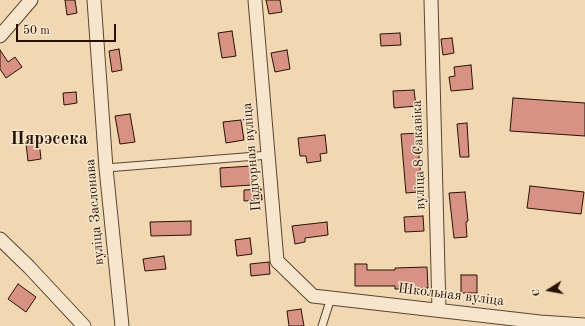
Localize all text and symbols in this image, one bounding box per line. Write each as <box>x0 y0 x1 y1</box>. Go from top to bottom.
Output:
scale bar <box>18 16 118 42</box>
text: 50 m <box>23 25 50 37</box>
street label: вуліца 8 Сакавіка <box>409 100 429 210</box>
street label: Падгорная вуліца <box>239 102 265 212</box>
district label: Пярэсека <box>10 128 88 150</box>
street label: вуліца Заслонава <box>82 158 108 266</box>
north arrow <box>529 270 569 310</box>
street label: Школьная вуліца <box>397 280 505 310</box>
text: С <box>531 288 543 297</box>

